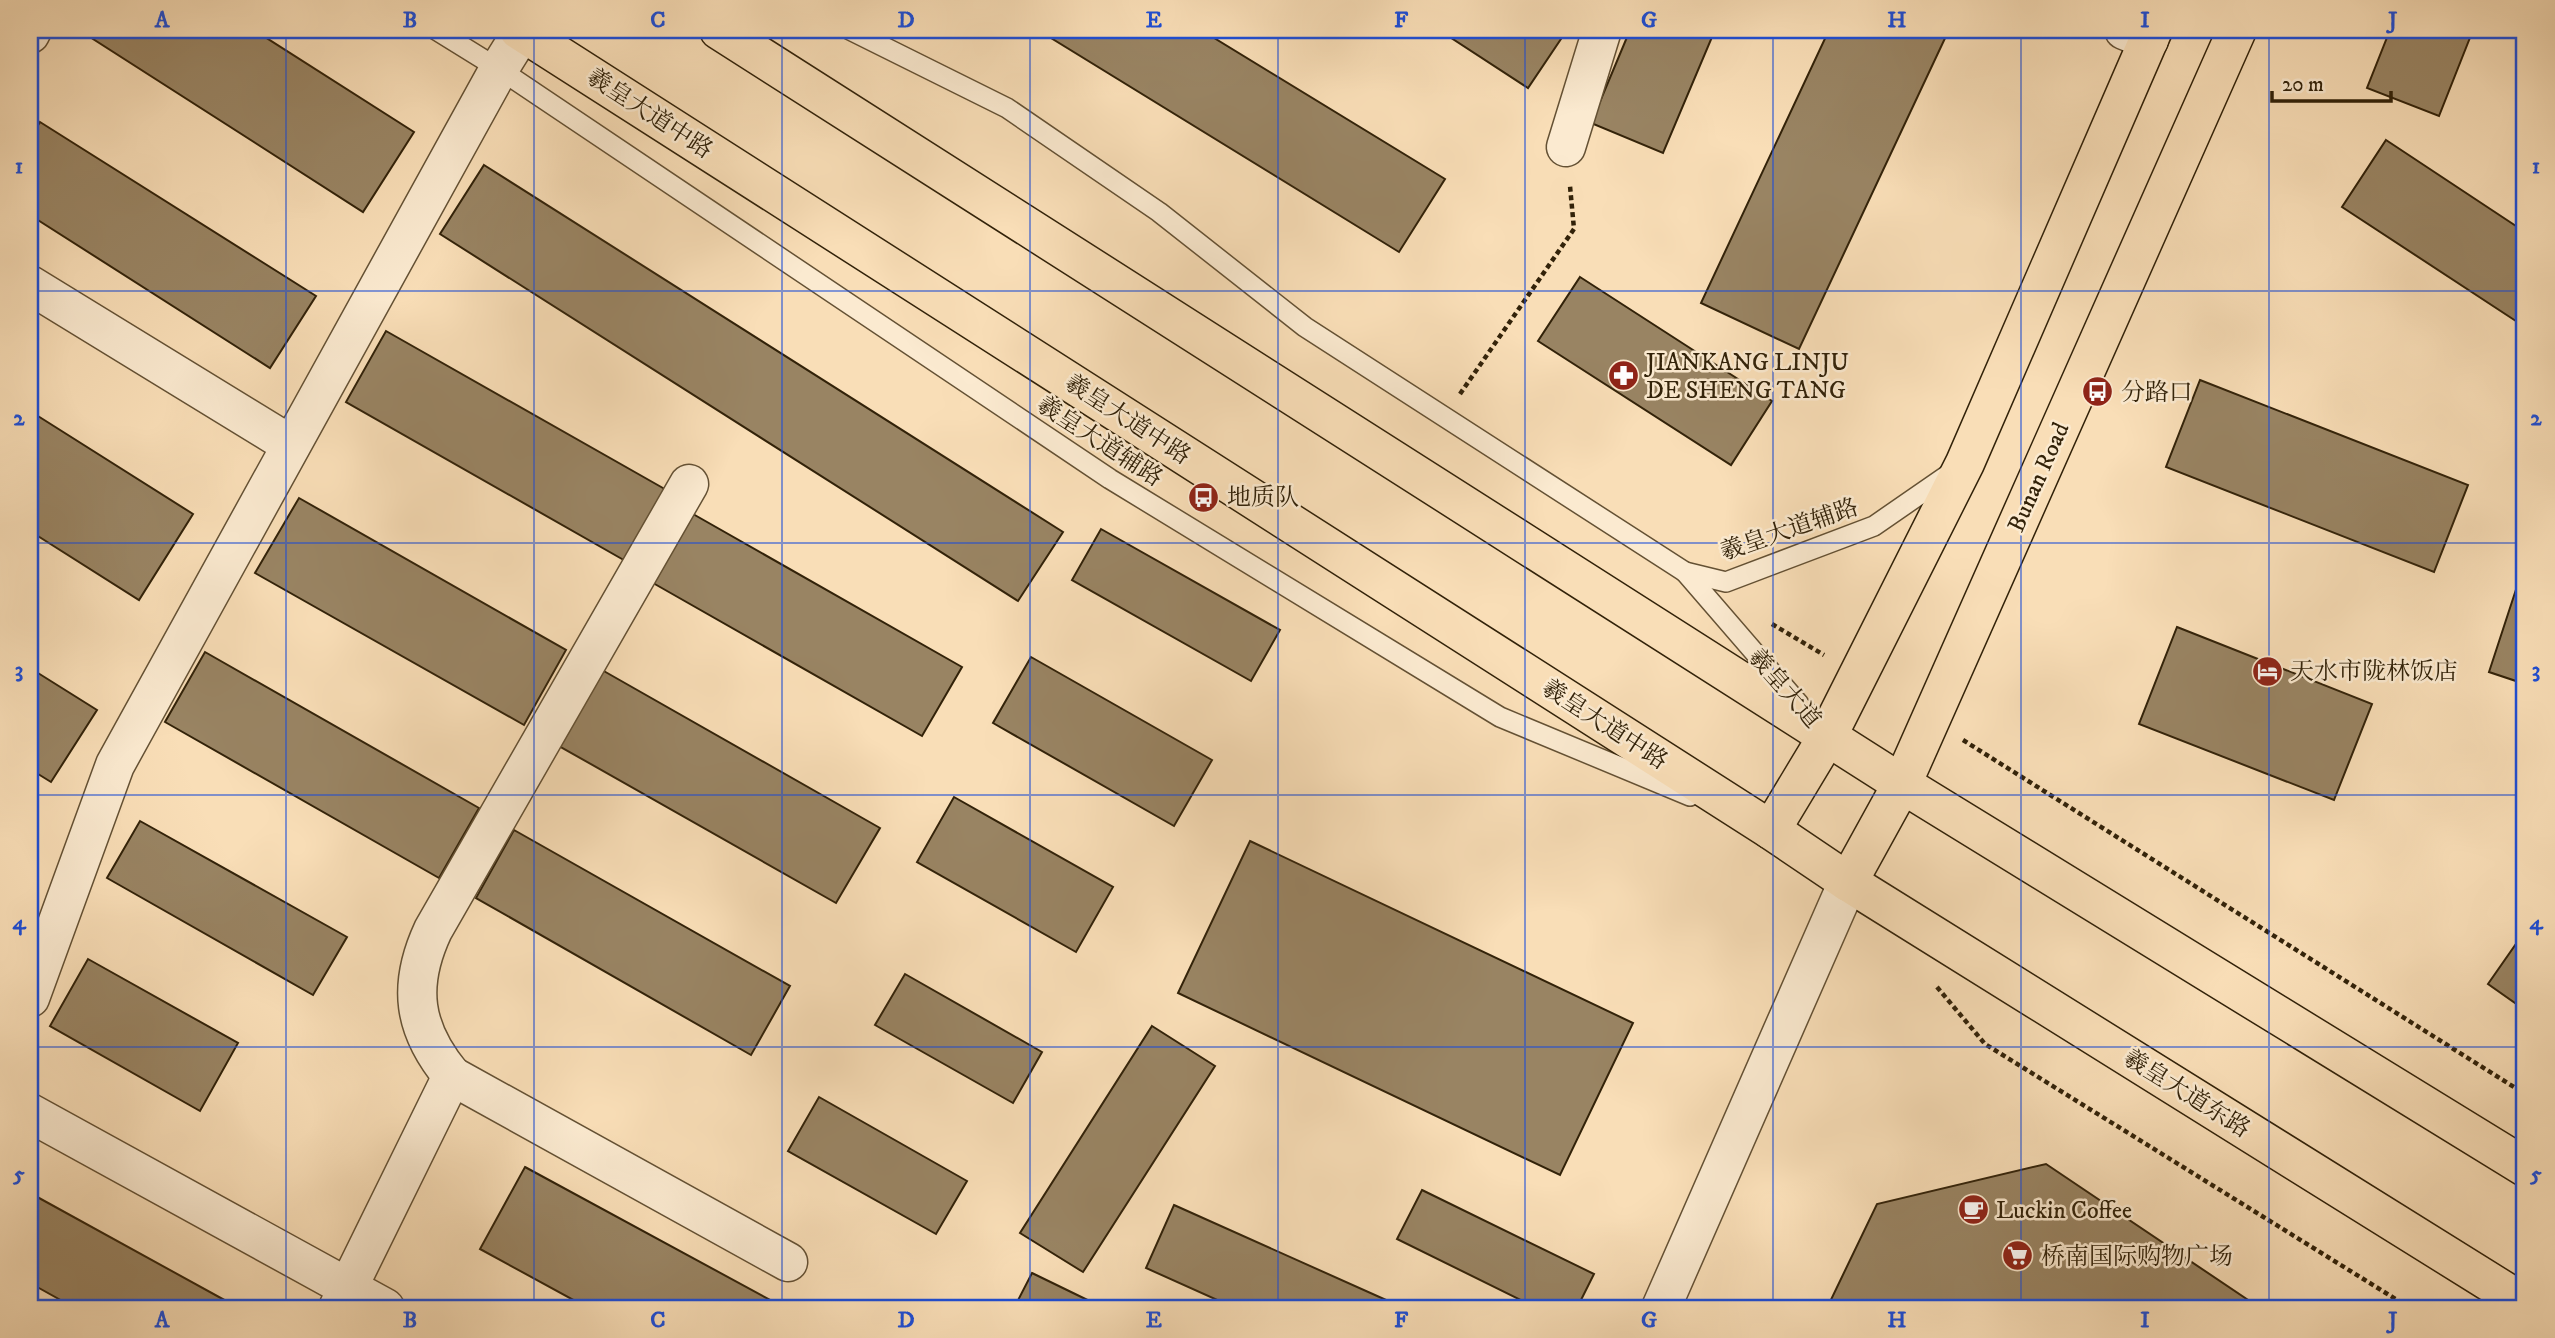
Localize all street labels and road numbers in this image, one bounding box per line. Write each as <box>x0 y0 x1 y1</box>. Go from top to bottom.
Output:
street label: 羲皇大道中路 <box>581 62 718 166</box>
street label: 羲皇大道中路 <box>1059 368 1196 472</box>
street label: 羲皇大道辅路 <box>1031 390 1168 494</box>
street label: Bunan Road <box>2001 418 2076 537</box>
street label: 羲皇大道辅路 <box>1716 492 1862 568</box>
street label: 羲皇大道 <box>1741 643 1827 735</box>
street label: 羲皇大道中路 <box>1536 673 1673 777</box>
street label: 羲皇大道东路 <box>2117 1043 2255 1145</box>

